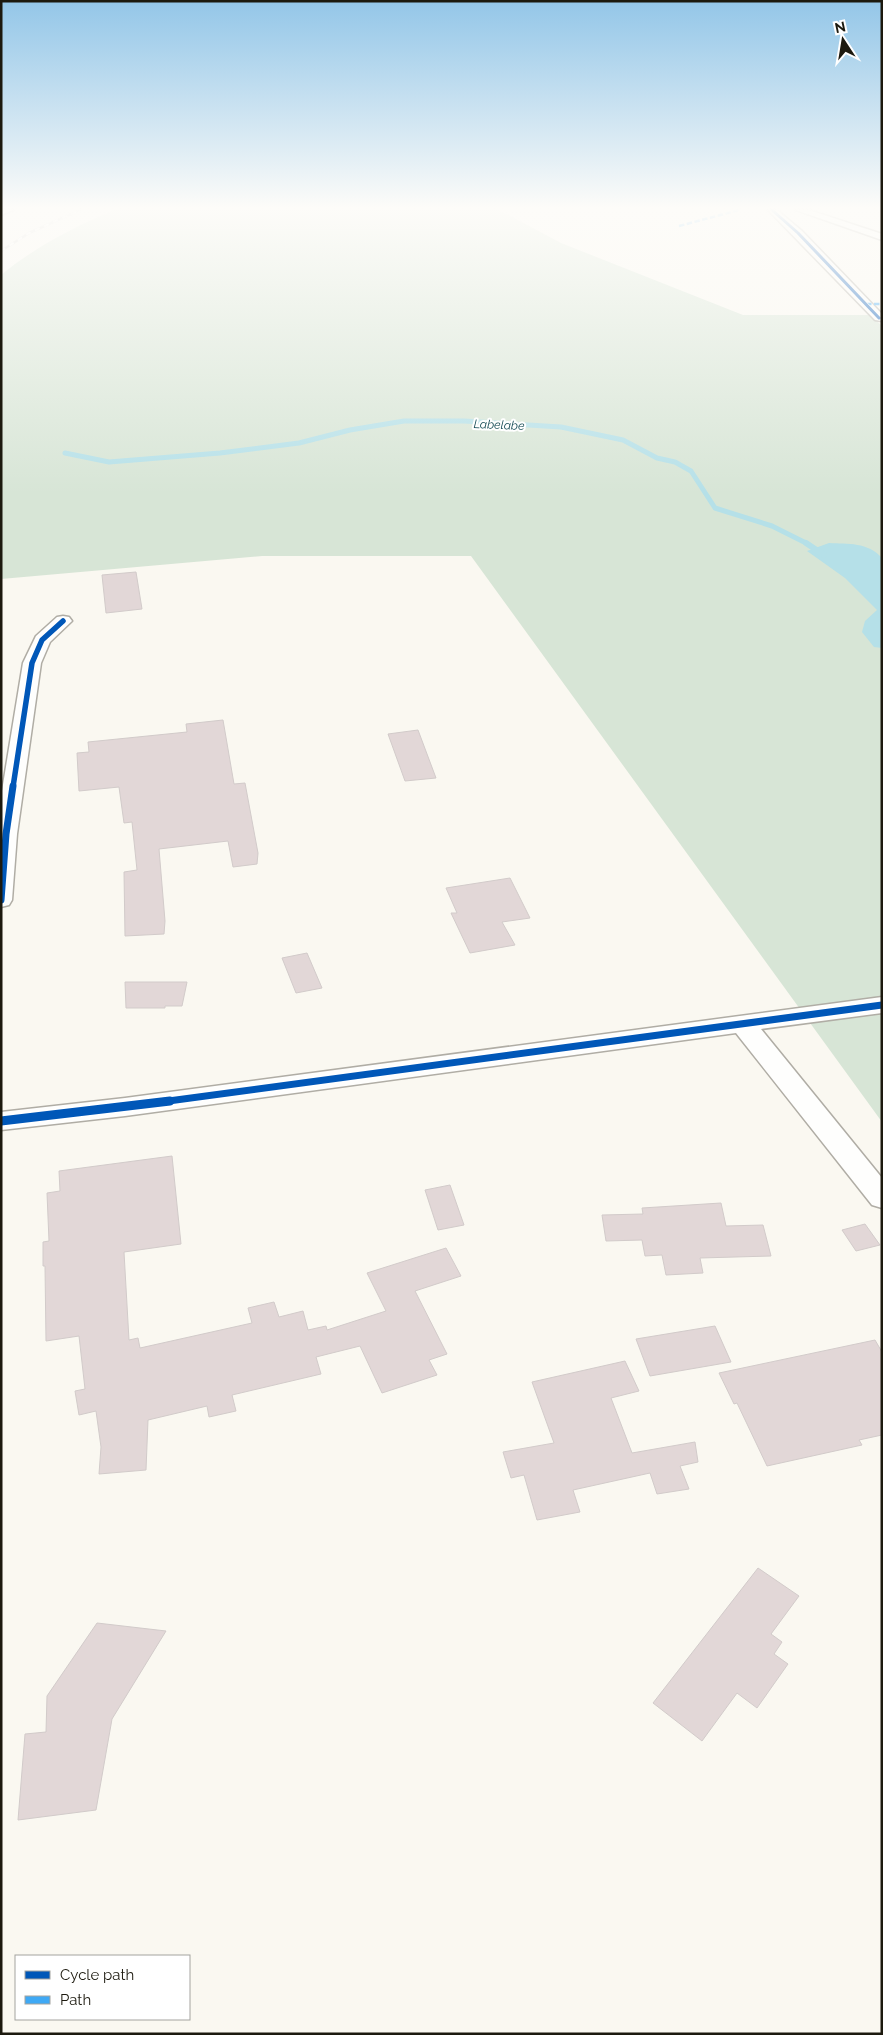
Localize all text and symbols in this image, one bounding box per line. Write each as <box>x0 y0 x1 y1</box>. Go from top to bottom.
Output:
north arrow <box>818 15 868 65</box>
text: N <box>833 18 847 36</box>
water label: Labelabe <box>473 417 525 433</box>
legend <box>15 1955 190 2020</box>
text: Cycle path <box>60 1966 134 1984</box>
text: Path <box>60 1991 91 2009</box>

